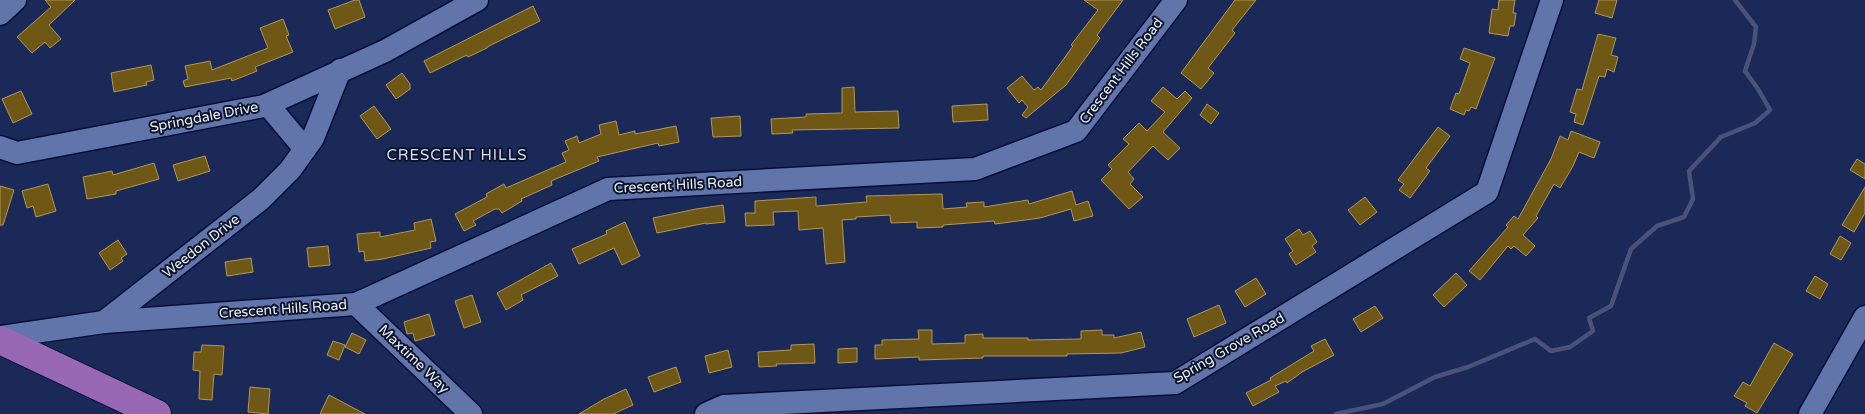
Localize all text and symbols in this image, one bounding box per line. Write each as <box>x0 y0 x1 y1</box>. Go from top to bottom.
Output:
street label: Crescent Hills Road <box>1076 15 1166 127</box>
street label: Springdale Drive <box>148 98 260 136</box>
district label: CRESCENT HILLS <box>386 146 528 164</box>
street label: Crescent Hills Road <box>613 173 743 197</box>
street label: Weedon Drive <box>159 211 243 281</box>
street label: Crescent Hills Road <box>218 296 348 322</box>
street label: Spring Grove Road <box>1170 309 1288 387</box>
street label: Maxtime Way <box>375 321 453 397</box>

